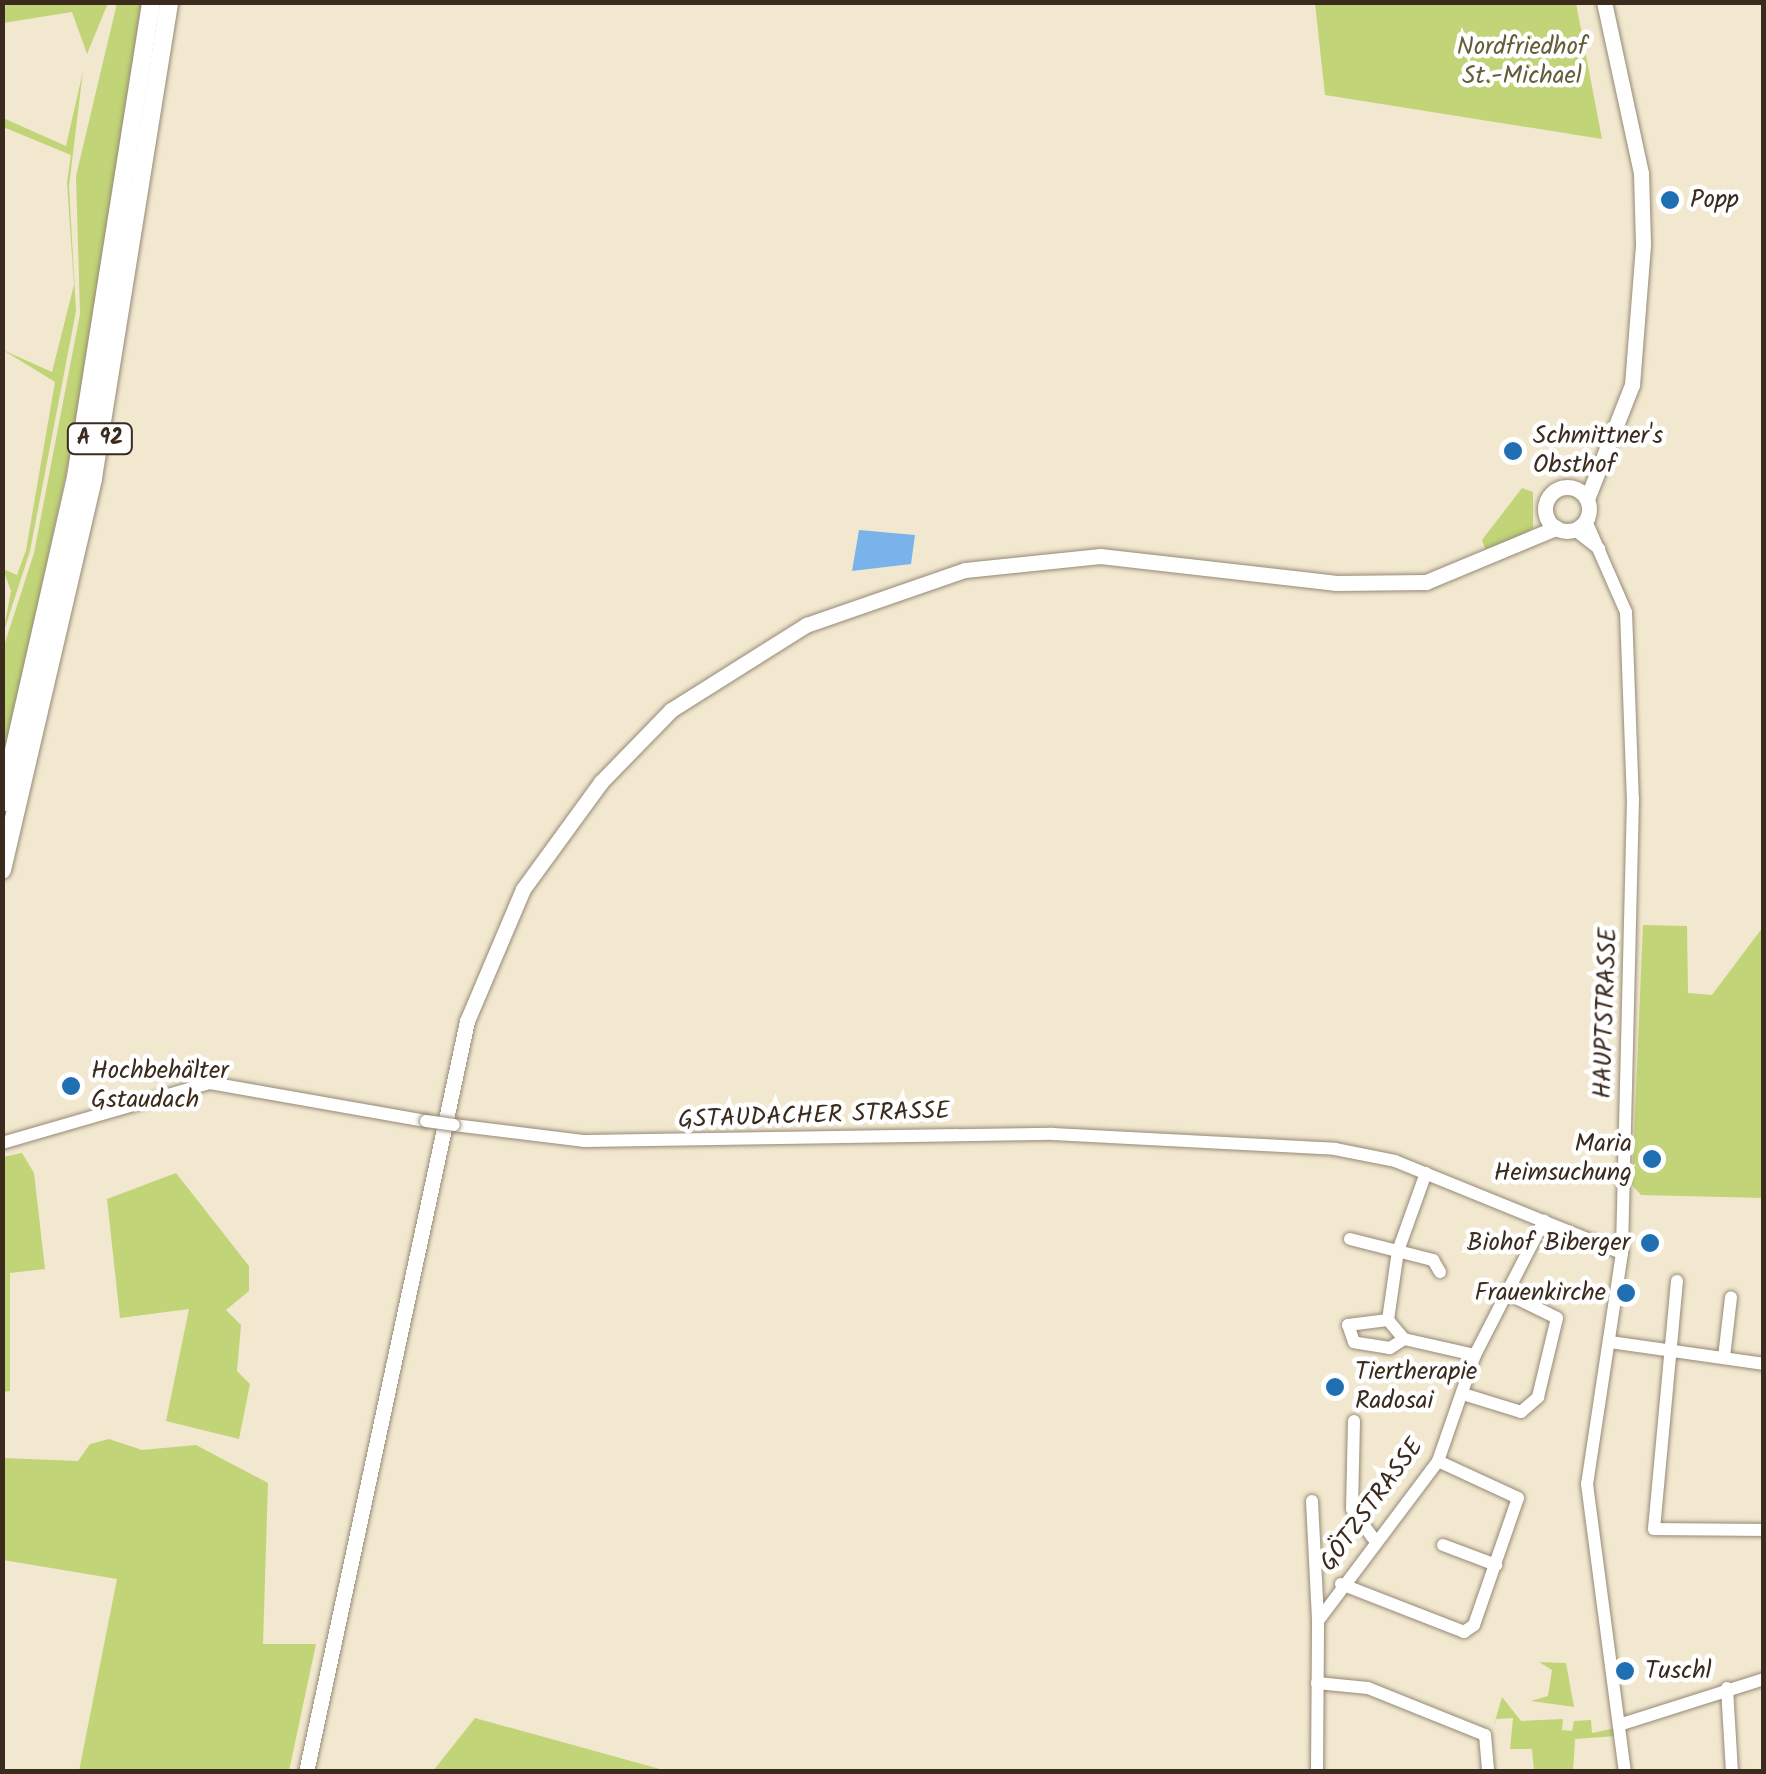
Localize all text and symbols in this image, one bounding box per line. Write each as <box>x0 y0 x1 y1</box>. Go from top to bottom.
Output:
park label: Nordfriedhof St.-Michael <box>1457 33 1587 92</box>
place label: Popp <box>1690 185 1739 215</box>
marker: Popp <box>1659 189 1681 211</box>
road number: A 92 <box>65 422 135 456</box>
place label: Schmittner's Obsthof <box>1533 422 1663 481</box>
marker: Schmittner's Obsthof <box>1502 440 1524 462</box>
street label: HAUPTSTRASSE <box>1588 927 1624 1099</box>
place label: Hochbehälter Gstaudach <box>91 1057 228 1116</box>
marker: Hochbehälter Gstaudach <box>60 1075 82 1097</box>
street label: GSTAUDACHER STRASSE <box>678 1096 950 1136</box>
place label: Maria Heimsuchung <box>1494 1130 1632 1189</box>
marker: Maria Heimsuchung <box>1641 1148 1663 1170</box>
place label: Biohof Biberger <box>1467 1228 1630 1258</box>
marker: Biohof Biberger <box>1639 1232 1661 1254</box>
place label: Frauenkirche <box>1475 1278 1606 1308</box>
marker: Frauenkirche <box>1615 1282 1637 1304</box>
place label: Tiertherapie Radosai <box>1355 1358 1477 1417</box>
marker: Tiertherapie Radosai <box>1324 1376 1346 1398</box>
street label: GÖTZSTRASSE <box>1314 1433 1430 1577</box>
place label: Tuschl <box>1645 1656 1712 1686</box>
marker: Tuschl <box>1614 1660 1636 1682</box>

